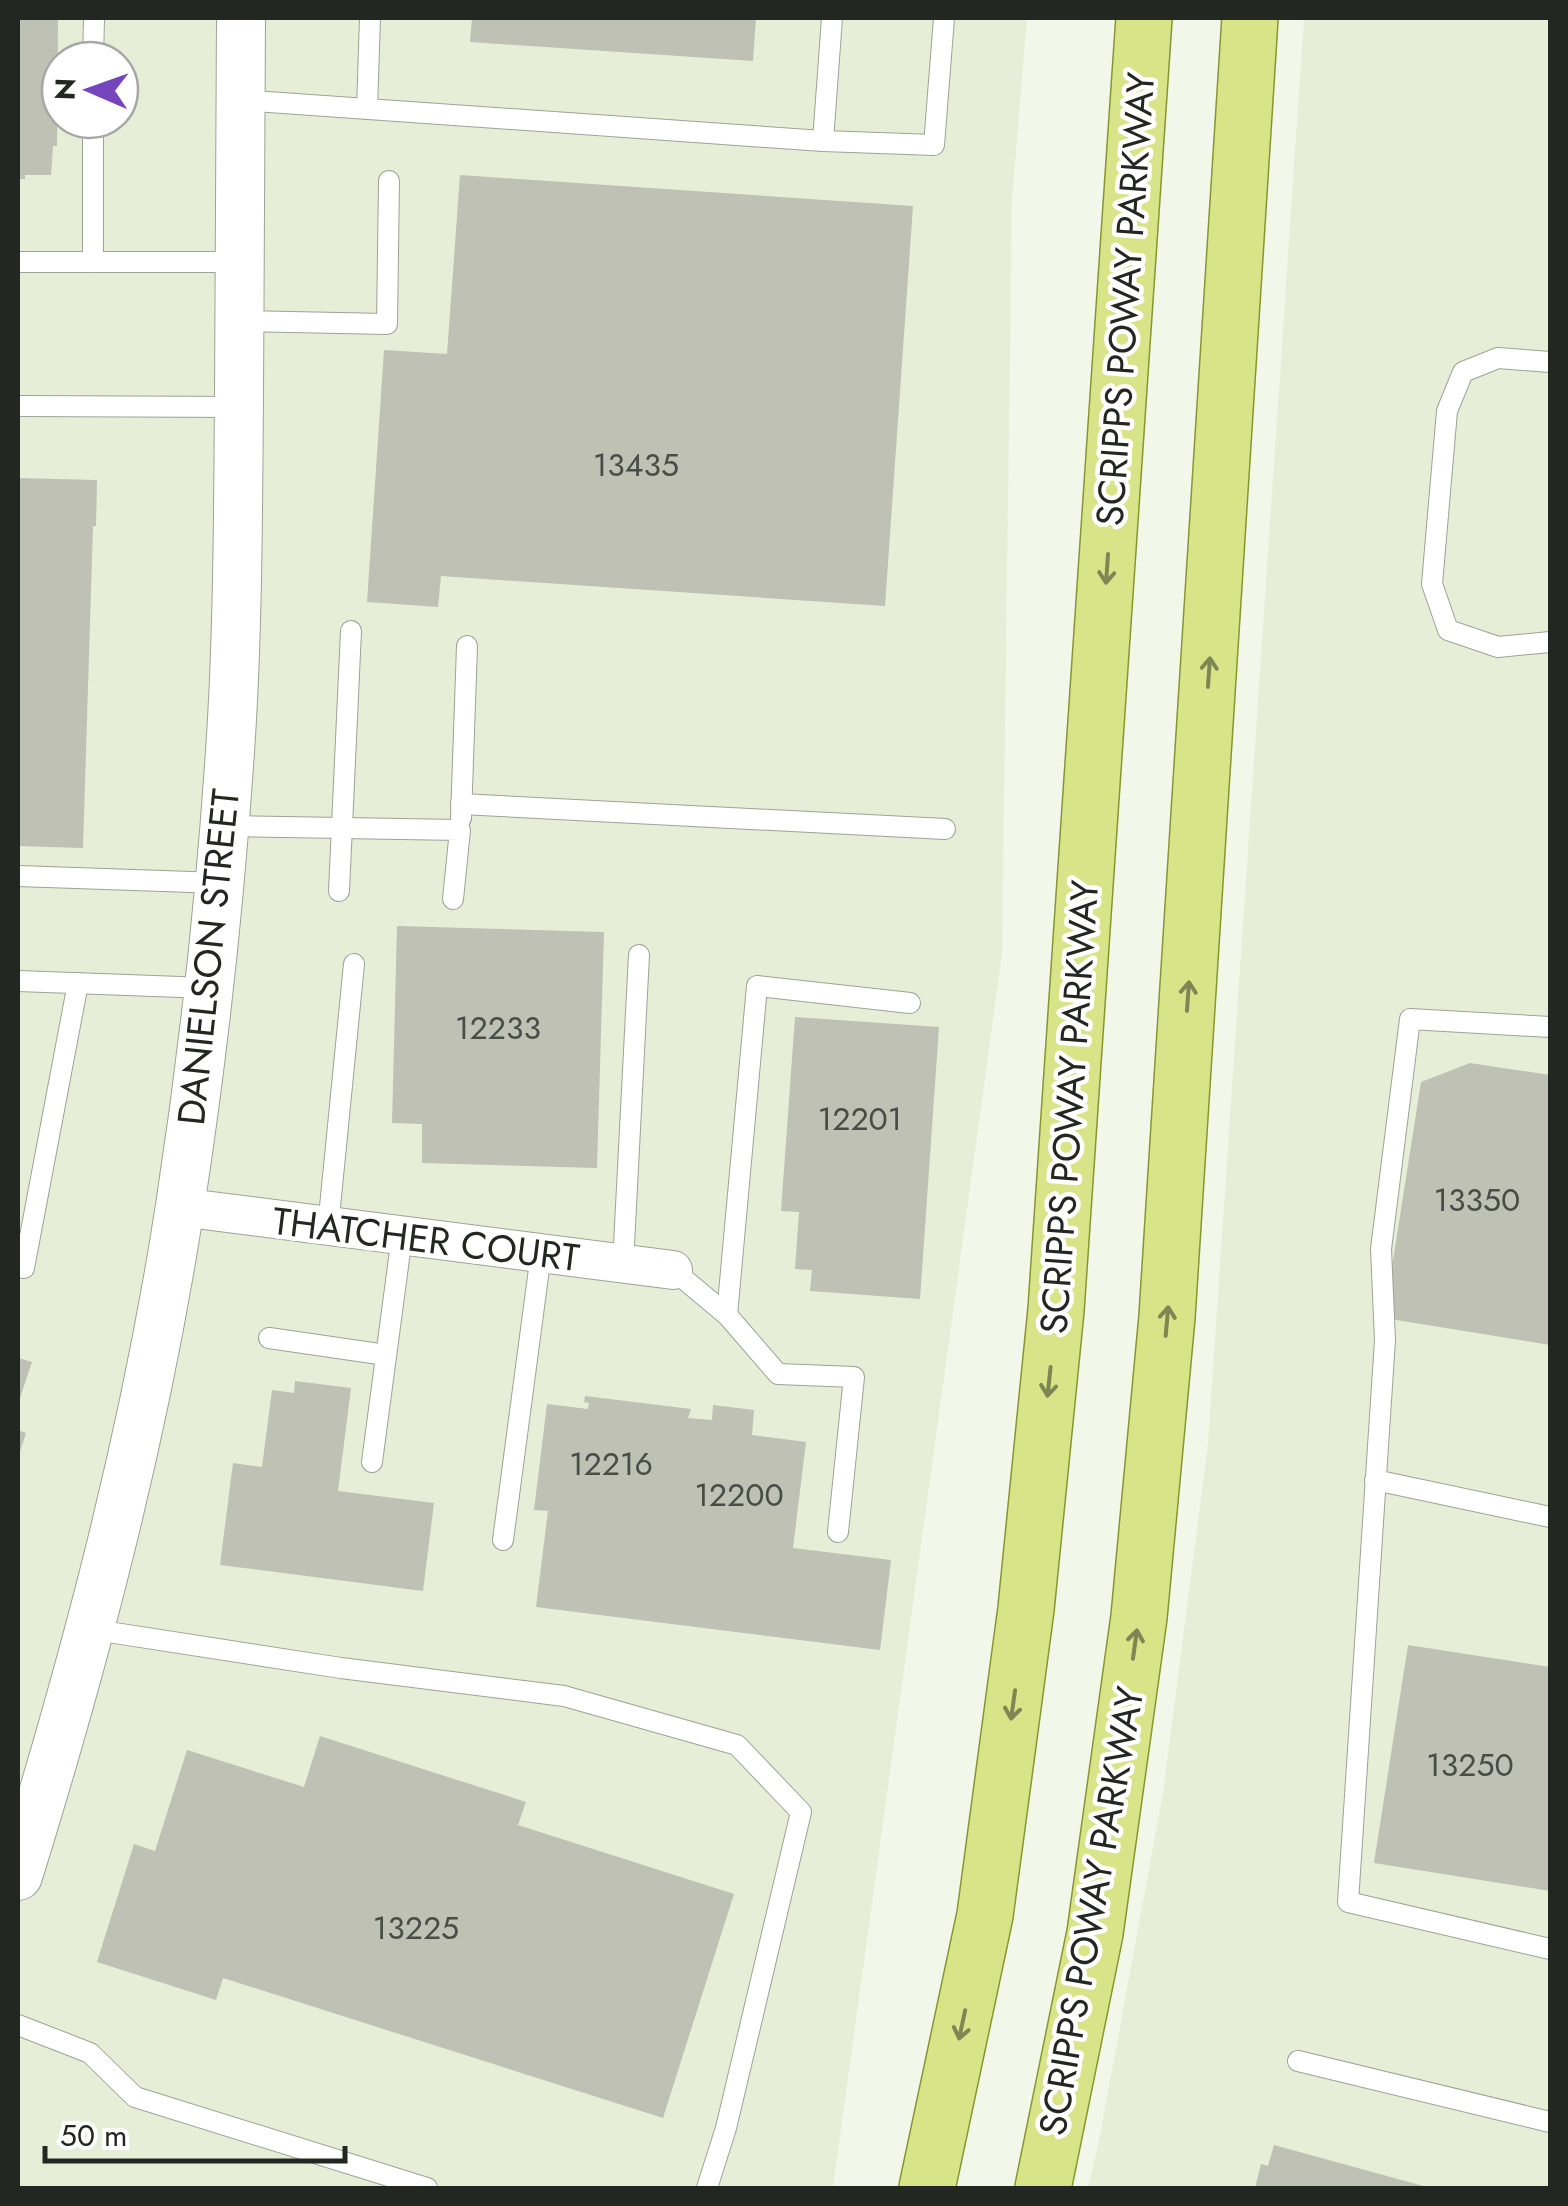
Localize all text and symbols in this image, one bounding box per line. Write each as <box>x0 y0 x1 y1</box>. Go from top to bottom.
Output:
north arrow <box>40 40 140 140</box>
street label: SCRIPPS POWAY PARKWAY <box>1082 70 1168 528</box>
text: N <box>45 77 86 101</box>
house number: 13435 <box>593 442 679 488</box>
one-way arrow <box>1097 552 1116 584</box>
one-way arrow <box>1199 656 1218 689</box>
street label: DANIELSON STREET <box>163 786 253 1128</box>
street label: SCRIPPS POWAY PARKWAY <box>1026 878 1112 1336</box>
one-way arrow <box>1179 981 1198 1013</box>
house number: 12233 <box>455 1005 541 1051</box>
house number: 12201 <box>818 1096 902 1142</box>
house number: 13350 <box>1434 1177 1520 1223</box>
street label: THATCHER COURT <box>269 1193 583 1285</box>
one-way arrow <box>1157 1305 1176 1337</box>
one-way arrow <box>1039 1365 1058 1397</box>
house number: 12216 <box>569 1441 653 1487</box>
house number: 12200 <box>694 1472 784 1518</box>
one-way arrow <box>1127 1628 1145 1661</box>
street label: SCRIPPS POWAY PARKWAY <box>1024 1682 1158 2140</box>
one-way arrow <box>1003 1688 1022 1720</box>
house number: 13250 <box>1426 1742 1514 1788</box>
house number: 13225 <box>373 1905 459 1951</box>
one-way arrow <box>951 2008 970 2040</box>
scale bar <box>45 2101 345 2163</box>
text: 50 m <box>60 2114 127 2157</box>

